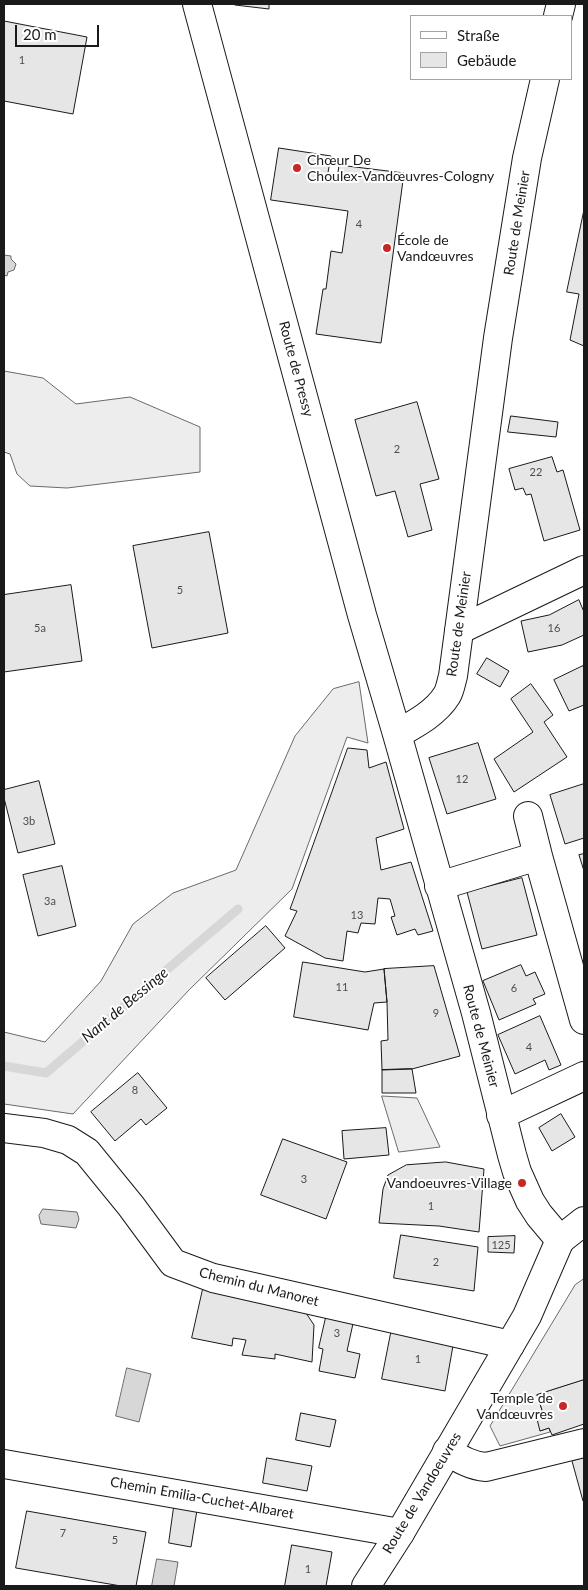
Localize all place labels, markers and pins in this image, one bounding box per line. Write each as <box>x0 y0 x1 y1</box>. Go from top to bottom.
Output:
place label: Chœur De Choulex-Vandœuvres-Cologny <box>307 152 494 184</box>
marker: Chœur De Choulex-Vandœuvres-Cologny <box>291 162 303 174</box>
place label: École de Vandœuvres <box>397 232 474 264</box>
marker: École de Vandœuvres <box>381 242 393 254</box>
place label: Vandoeuvres-Village <box>387 1175 512 1191</box>
marker: Vandoeuvres-Village <box>516 1177 528 1189</box>
place label: Temple de Vandœuvres <box>476 1390 553 1422</box>
marker: Temple de Vandœuvres <box>557 1400 569 1412</box>

